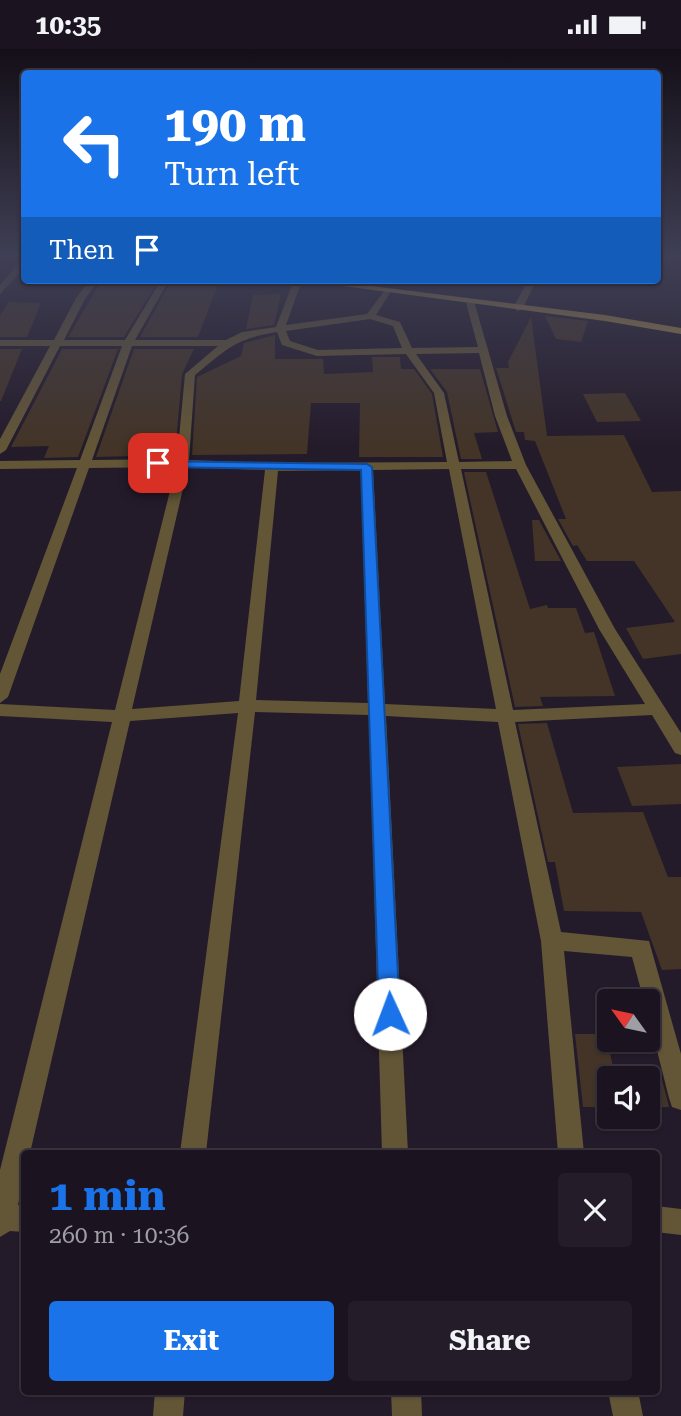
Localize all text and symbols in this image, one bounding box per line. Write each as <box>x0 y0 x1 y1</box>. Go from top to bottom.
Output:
text: 10:35 <box>35 10 101 40</box>
text: 190 m <box>164 96 306 153</box>
icon: left <box>49 98 140 189</box>
text: Turn left <box>164 155 299 193</box>
icon: arrive <box>128 231 166 269</box>
text: Then <box>49 235 114 265</box>
pin <box>128 433 188 493</box>
icon: arrive <box>139 444 177 482</box>
position arrow <box>353 977 427 1051</box>
north arrow <box>597 989 660 1052</box>
map controls <box>597 989 660 1129</box>
button: sound <box>597 1066 660 1129</box>
text: 1 min <box>49 1171 166 1220</box>
button: close <box>558 1173 632 1247</box>
text: 260 m · 10:36 <box>49 1222 189 1249</box>
button: Exit <box>49 1301 334 1381</box>
button: Share <box>348 1301 632 1381</box>

